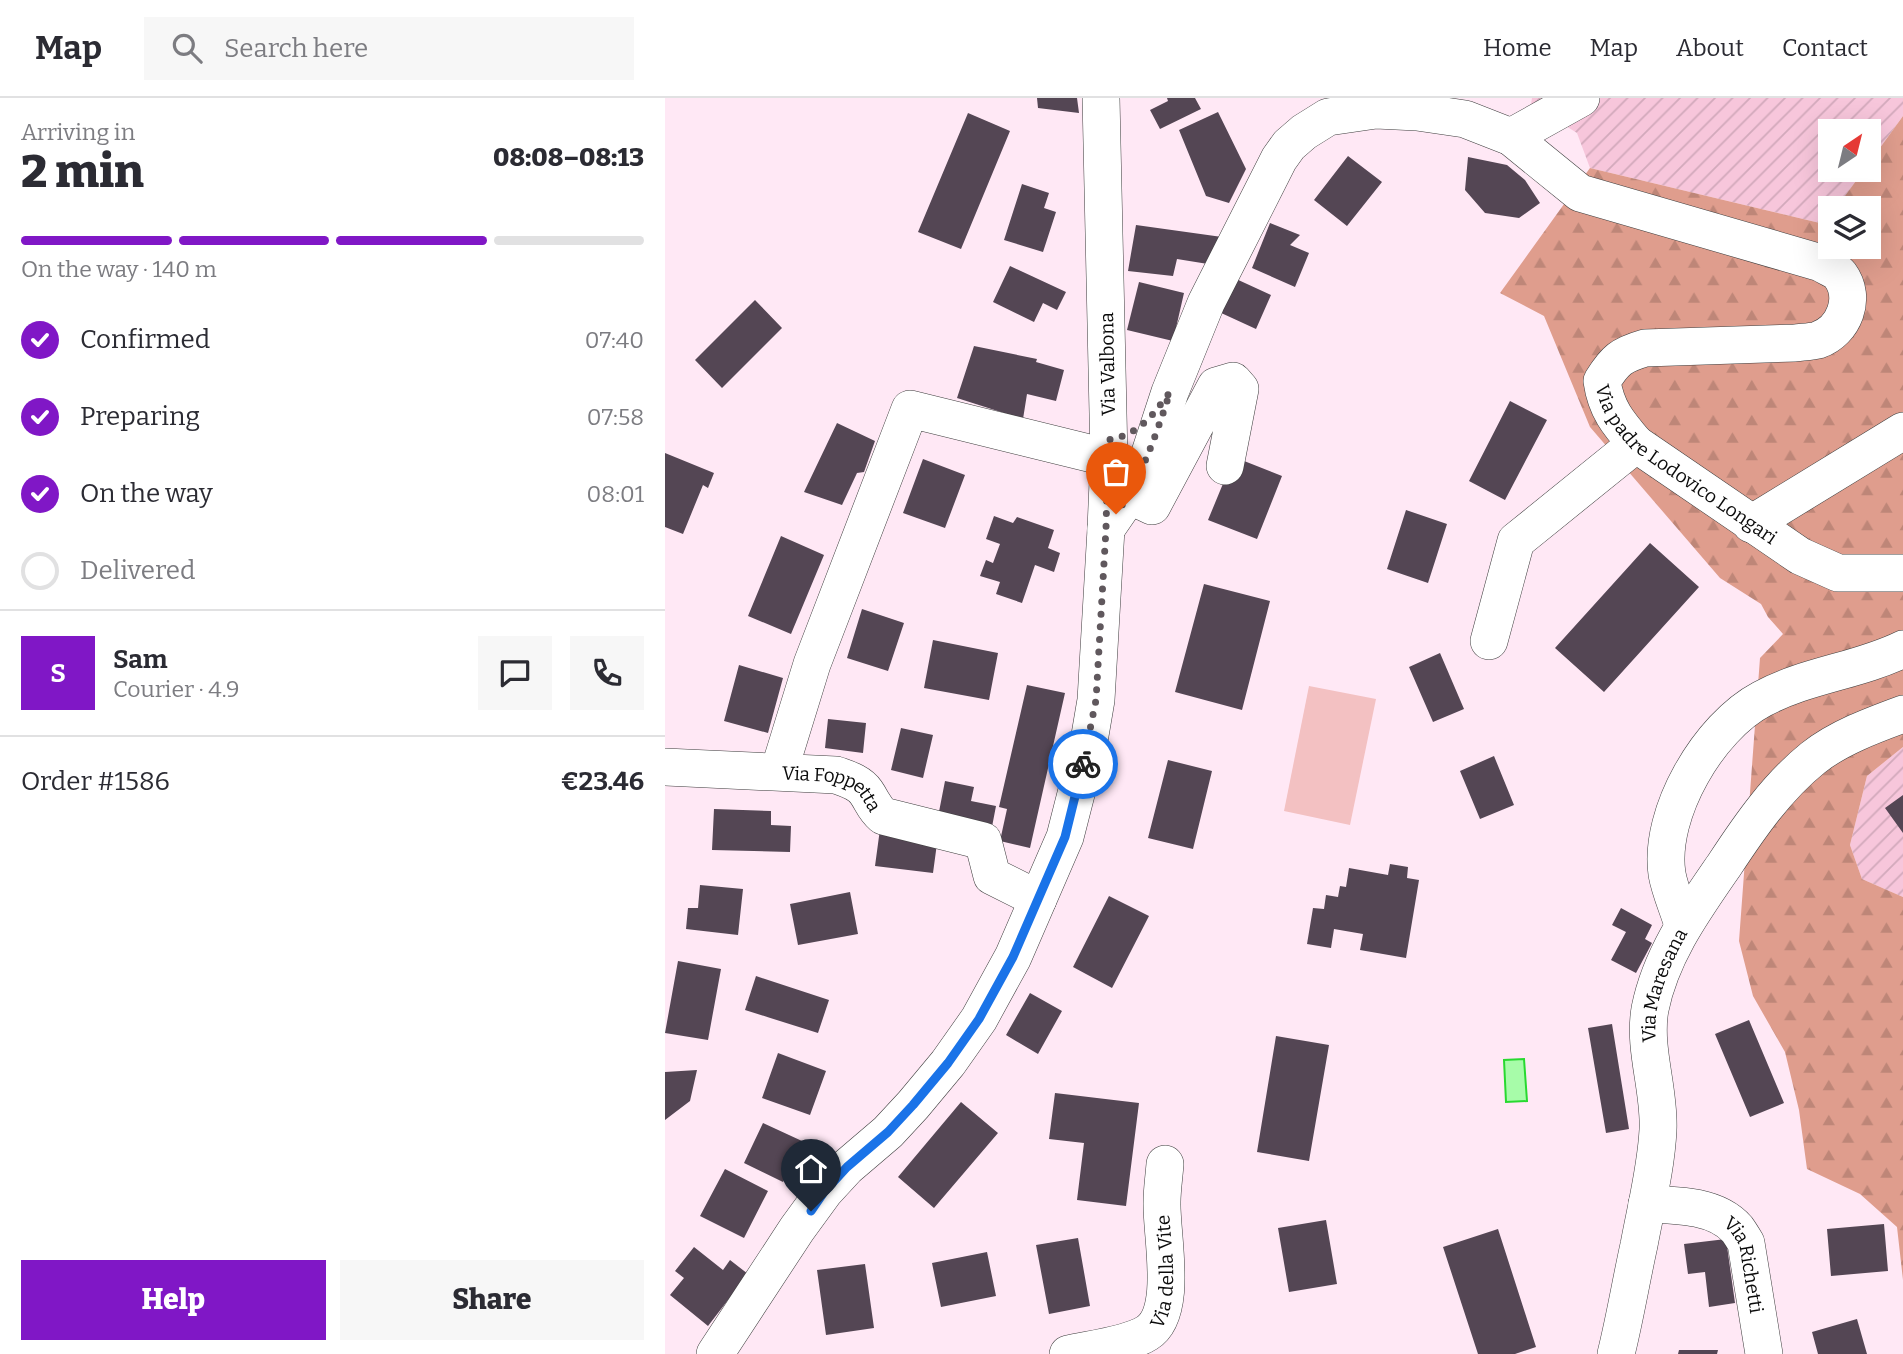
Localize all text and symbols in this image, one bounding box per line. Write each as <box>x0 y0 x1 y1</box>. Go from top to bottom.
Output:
search box <box>144 17 634 80</box>
text: Map <box>35 28 102 68</box>
icon: search <box>168 29 206 67</box>
text: Search here <box>224 33 368 64</box>
text: Home <box>1483 34 1552 62</box>
text: Map <box>1590 34 1638 62</box>
text: About <box>1676 34 1744 62</box>
text: Contact <box>1782 34 1868 62</box>
text: Arriving in <box>21 118 135 146</box>
north arrow <box>1818 119 1881 182</box>
map controls <box>1818 119 1881 259</box>
text: 08:08–08:13 <box>493 142 644 173</box>
text: 2 min <box>21 144 144 199</box>
button: layers <box>1818 196 1881 259</box>
text: On the way · 140 m <box>21 255 217 283</box>
street label: Via Valbona <box>1095 311 1120 416</box>
icon: check <box>21 321 59 359</box>
text: Confirmed <box>80 324 210 355</box>
text: 07:40 <box>585 326 644 354</box>
street label: Via padre Lodovico Longari <box>1591 382 1782 549</box>
icon: check <box>21 398 59 436</box>
text: Preparing <box>80 401 200 432</box>
text: 07:58 <box>587 403 644 431</box>
pin <box>1086 442 1146 514</box>
icon: bag <box>1097 453 1135 491</box>
icon: check <box>21 475 59 513</box>
text: On the way <box>80 478 213 509</box>
text: 08:01 <box>587 480 644 508</box>
text: Delivered <box>80 555 195 586</box>
button: chat <box>478 636 552 710</box>
button: phone <box>570 636 644 710</box>
text: Sam <box>113 644 168 675</box>
text: S <box>50 658 66 689</box>
text: Courier · 4.9 <box>113 675 240 703</box>
courier <box>1048 729 1118 799</box>
icon: bike <box>1064 745 1102 783</box>
street label: Via Foppetta <box>781 761 886 816</box>
text: Order #1586 <box>21 766 170 797</box>
text: €23.46 <box>561 766 644 797</box>
street label: Via Maresana <box>1637 924 1693 1043</box>
pin <box>781 1139 841 1211</box>
icon: home <box>792 1150 830 1188</box>
street label: Via Richetti <box>1719 1211 1768 1315</box>
street label: Via della Vite <box>1145 1214 1178 1332</box>
button: Help <box>21 1260 326 1340</box>
button: Share <box>340 1260 644 1340</box>

